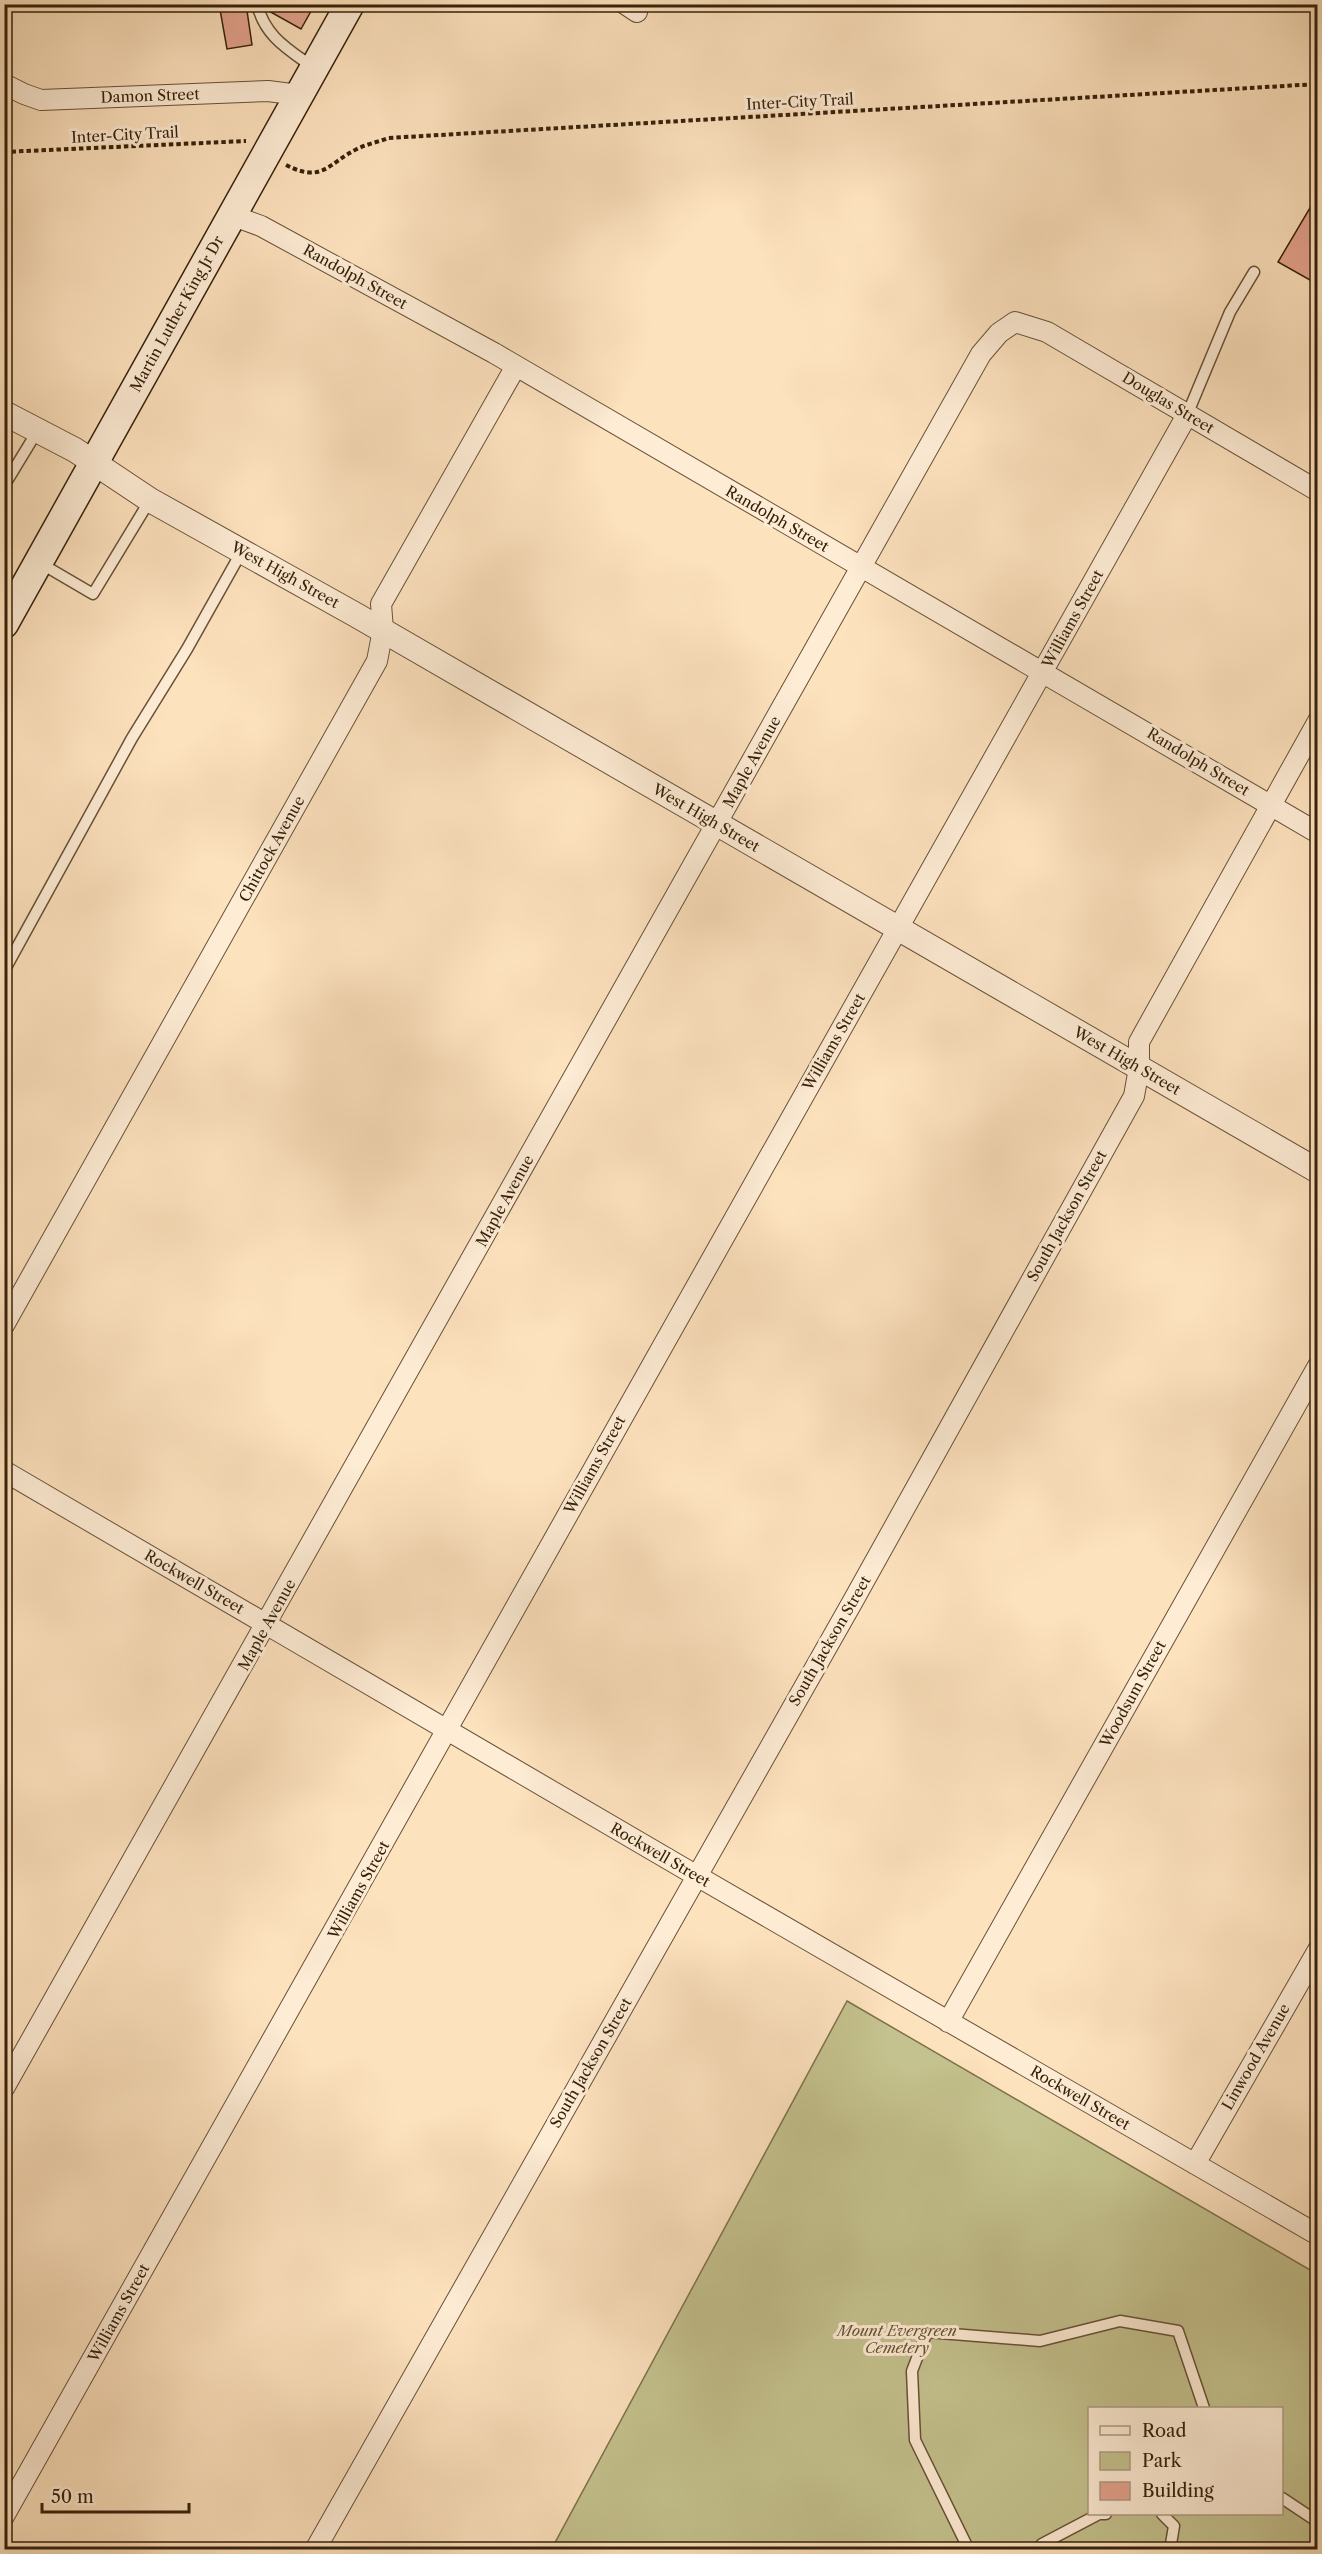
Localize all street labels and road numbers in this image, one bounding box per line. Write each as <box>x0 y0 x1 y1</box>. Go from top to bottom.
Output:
street label: Damon Street <box>100 84 201 107</box>
street label: Inter-City Trail <box>746 89 855 114</box>
street label: Inter-City Trail <box>71 122 180 147</box>
street label: Martin Luther King Jr Dr <box>126 232 228 395</box>
street label: Randolph Street <box>300 240 411 313</box>
street label: Douglas Street <box>1119 368 1218 438</box>
street label: Randolph Street <box>722 481 833 556</box>
street label: West High Street <box>227 537 343 612</box>
street label: Williams Street <box>1037 566 1108 672</box>
street label: Maple Avenue <box>719 713 785 811</box>
street label: Randolph Street <box>1144 724 1254 800</box>
street label: West High Street <box>648 779 764 856</box>
street label: Chittock Avenue <box>235 792 309 905</box>
street label: Williams Street <box>797 989 869 1095</box>
street label: West High Street <box>1069 1022 1185 1099</box>
street label: South Jackson Street <box>1023 1146 1111 1285</box>
street label: Maple Avenue <box>472 1152 538 1250</box>
street label: Williams Street <box>559 1412 630 1518</box>
street label: Rockwell Street <box>141 1545 248 1618</box>
street label: South Jackson Street <box>785 1572 875 1709</box>
street label: Maple Avenue <box>234 1576 300 1674</box>
street label: Woodsum Street <box>1095 1637 1170 1751</box>
street label: Rockwell Street <box>607 1818 714 1891</box>
street label: Williams Street <box>323 1837 394 1943</box>
street label: South Jackson Street <box>546 1994 636 2131</box>
street label: Linwood Avenue <box>1217 2000 1294 2113</box>
street label: Rockwell Street <box>1027 2061 1134 2134</box>
street label: Williams Street <box>83 2260 154 2366</box>

